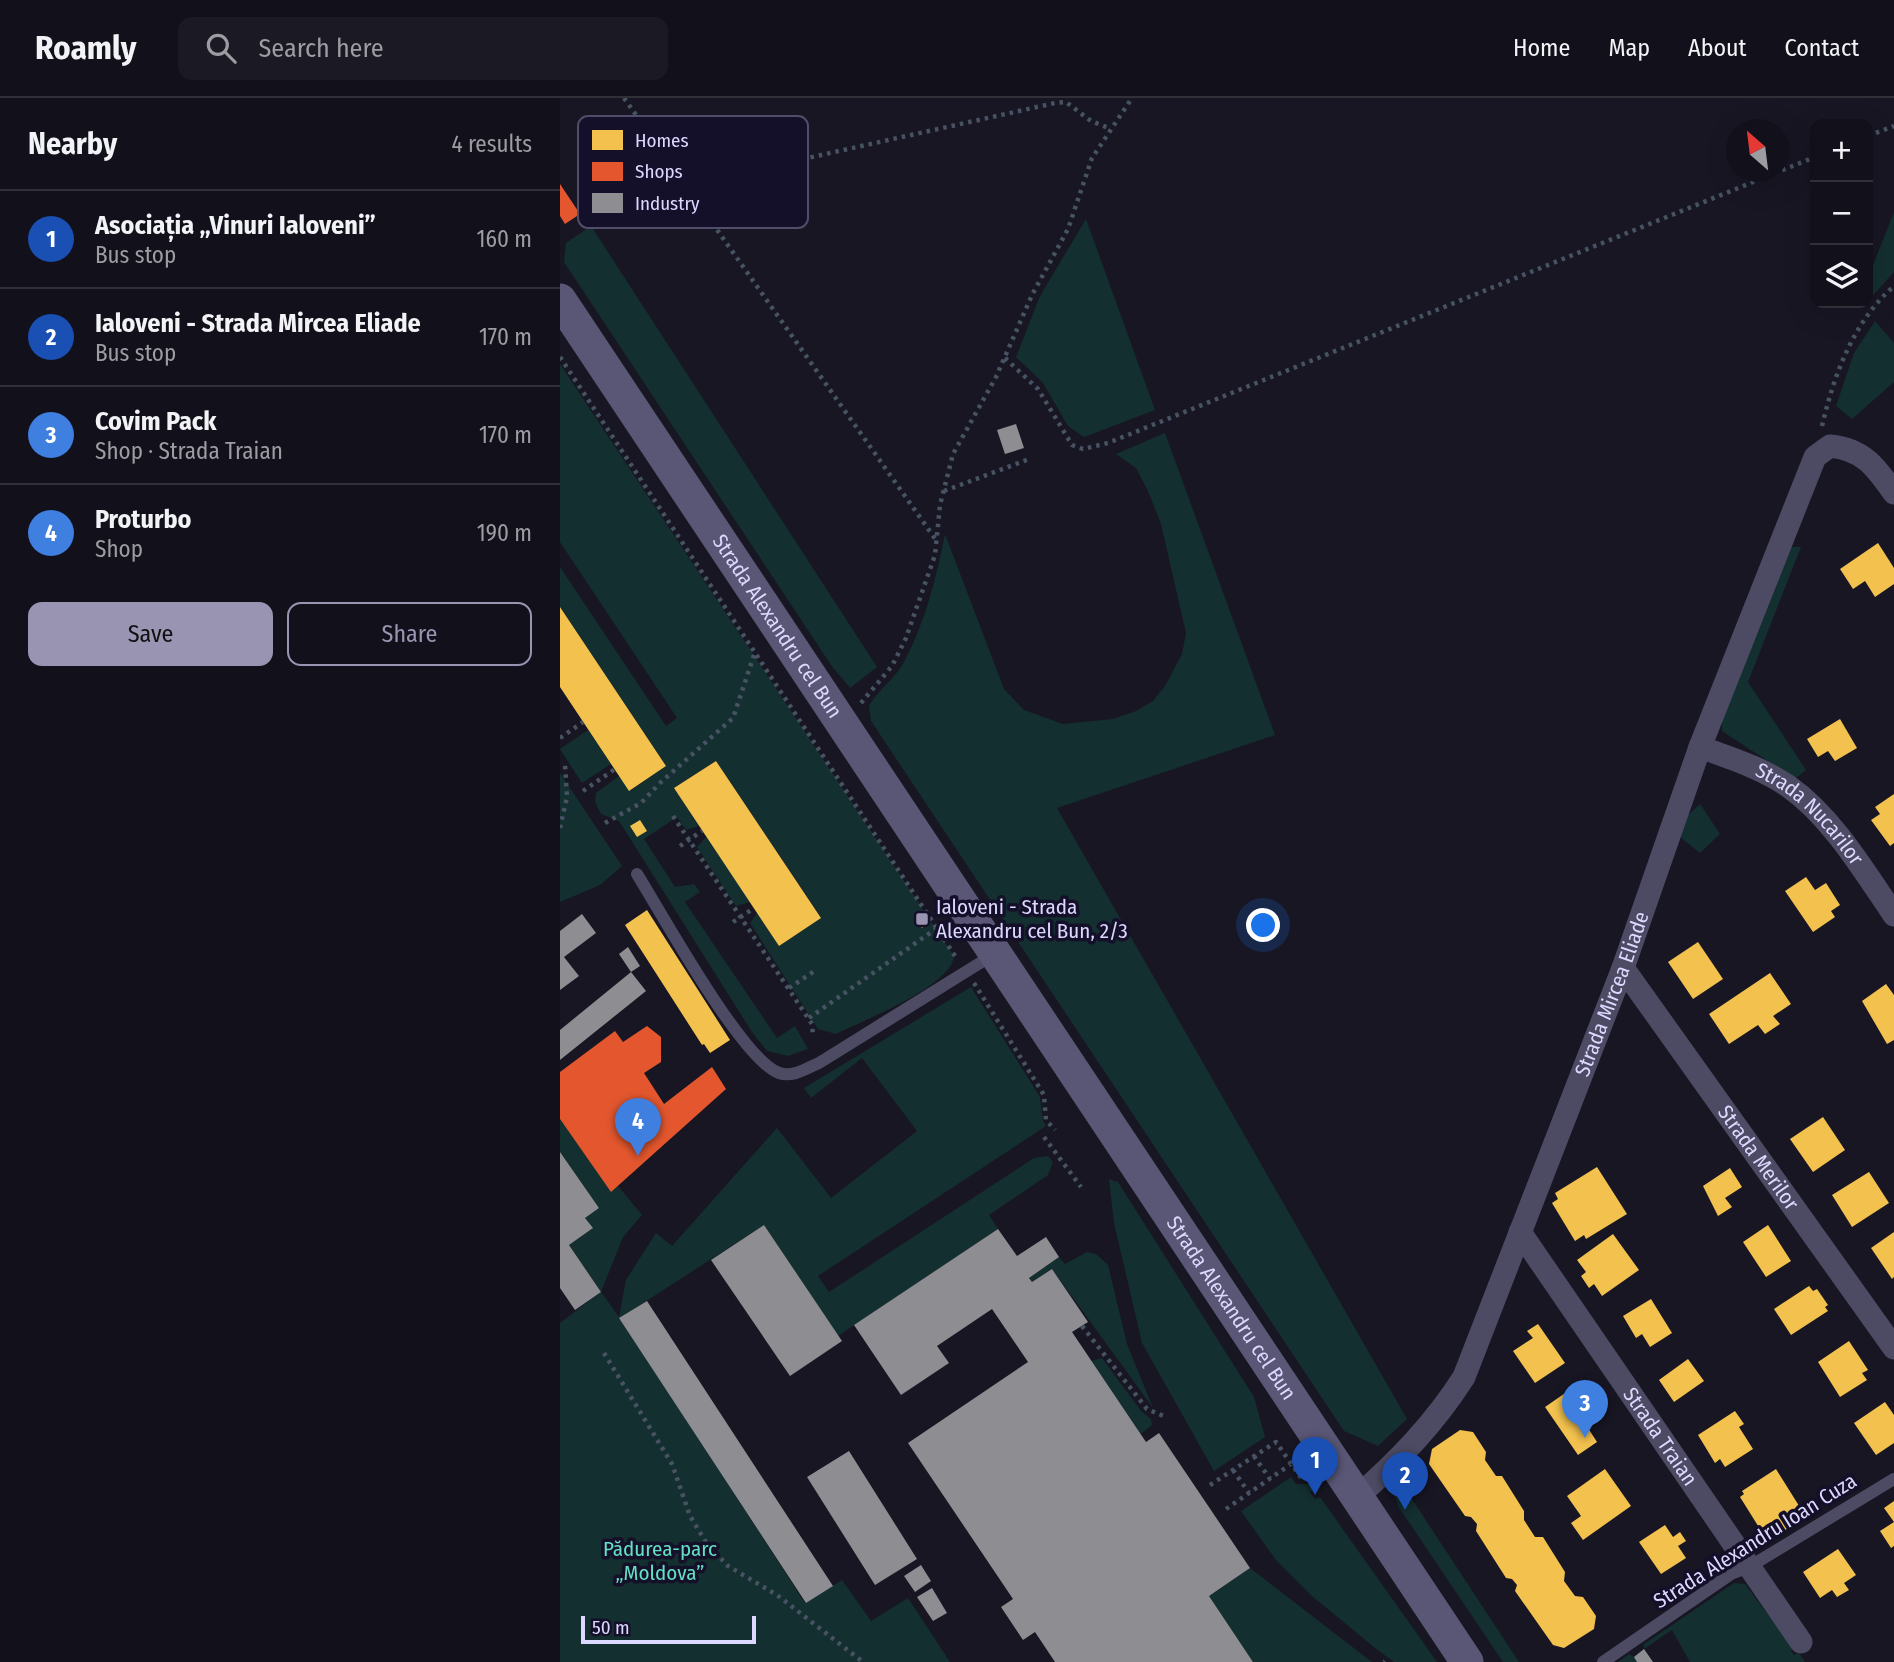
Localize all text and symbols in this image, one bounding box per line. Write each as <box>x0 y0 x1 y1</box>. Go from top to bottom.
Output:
search box <box>178 17 668 80</box>
text: Roamly <box>35 28 136 68</box>
icon: search <box>202 29 240 67</box>
text: Search here <box>258 33 384 64</box>
text: Home <box>1513 34 1570 62</box>
text: Map <box>1608 34 1650 62</box>
text: About <box>1688 34 1746 62</box>
text: Contact <box>1784 34 1859 62</box>
legend <box>578 116 808 228</box>
north arrow <box>1726 119 1789 182</box>
map controls <box>1810 119 1873 308</box>
button: + <box>1810 119 1873 182</box>
text: Nearby <box>28 126 117 162</box>
text: Homes <box>635 129 689 152</box>
text: 4 results <box>451 130 532 158</box>
text: Shops <box>635 160 683 183</box>
button: − <box>1810 182 1873 245</box>
text: Industry <box>635 192 700 215</box>
text: Asociația „Vinuri Ialoveni” <box>95 210 376 241</box>
text: 1 <box>46 225 56 253</box>
text: 160 m <box>477 225 532 253</box>
text: Bus stop <box>95 241 176 269</box>
button: layers <box>1810 245 1873 308</box>
text: Ialoveni - Strada Mircea Eliade <box>95 308 421 339</box>
text: 2 <box>46 323 56 351</box>
text: 170 m <box>479 323 532 351</box>
text: Bus stop <box>95 339 176 367</box>
text: Covim Pack <box>95 406 216 437</box>
text: 3 <box>46 421 56 449</box>
text: 170 m <box>479 421 532 449</box>
text: Shop · Strada Traian <box>95 437 283 465</box>
text: Proturbo <box>95 504 191 535</box>
text: 4 <box>45 519 57 547</box>
text: 190 m <box>477 519 532 547</box>
street label: Strada Alexandru cel Bun <box>707 529 848 723</box>
text: Shop <box>95 535 143 563</box>
button: Save <box>28 602 273 666</box>
button: Share <box>287 602 532 666</box>
street label: Strada Nucarilor <box>1751 757 1870 871</box>
place label: Ialoveni - Strada Alexandru cel Bun, 2/3 <box>936 894 1128 944</box>
your location <box>1246 908 1280 942</box>
street label: Strada Mircea Eliade <box>1569 908 1655 1080</box>
marker: Ialoveni - Strada Alexandru cel Bun, 2/3 <box>914 911 930 927</box>
pin: 4 <box>615 1098 661 1156</box>
street label: Strada Merilor <box>1712 1100 1805 1216</box>
street label: Strada Alexandru cel Bun <box>1161 1211 1302 1405</box>
pin: 3 <box>1562 1380 1608 1438</box>
street label: Strada Traian <box>1617 1382 1703 1491</box>
pin: 1 <box>1292 1437 1338 1495</box>
pin: 2 <box>1382 1452 1428 1510</box>
street label: Strada Alexandru Ioan Cuza <box>1649 1468 1861 1614</box>
park label: Pădurea-parc „Moldova” <box>603 1536 717 1586</box>
scale bar <box>581 1613 756 1645</box>
text: 50 m <box>592 1616 630 1639</box>

